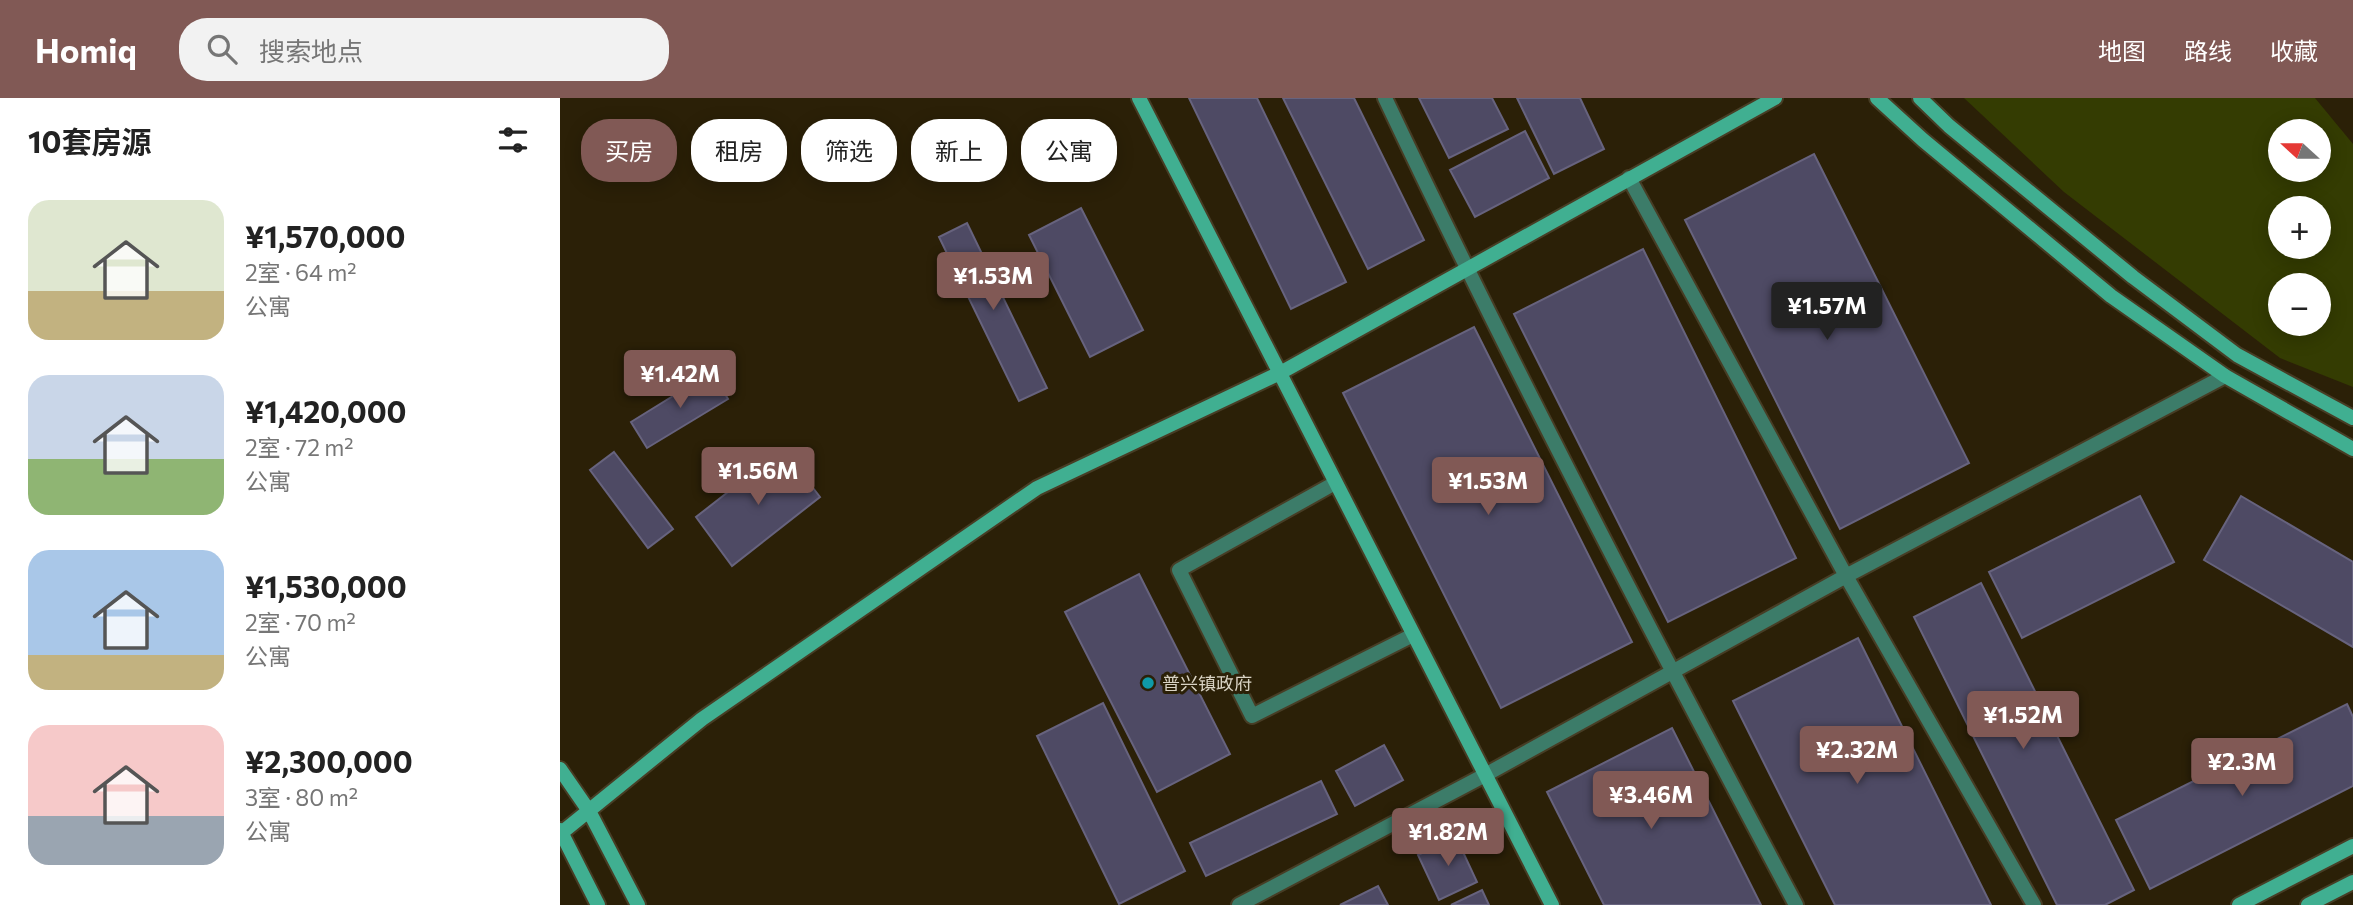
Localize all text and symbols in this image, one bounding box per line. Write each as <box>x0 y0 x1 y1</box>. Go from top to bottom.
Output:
search box <box>179 18 669 81</box>
text: Homiq <box>35 29 137 70</box>
icon: search <box>203 30 241 68</box>
text: 搜索地点 <box>259 35 363 66</box>
text: 地图 <box>2098 36 2146 65</box>
text: 路线 <box>2184 36 2232 65</box>
text: 收藏 <box>2270 36 2318 65</box>
chip: 买房 <box>581 119 677 182</box>
chip: 租房 <box>691 119 787 182</box>
chip: 筛选 <box>801 119 897 182</box>
chip: 新上 <box>911 119 1007 182</box>
chip: 公寓 <box>1021 119 1117 182</box>
north arrow <box>2268 119 2331 182</box>
map controls <box>2268 119 2331 336</box>
icon: filters <box>494 121 532 159</box>
text: 10套房源 <box>28 122 152 159</box>
button: + <box>2268 196 2331 259</box>
text: ¥1,570,000 <box>245 217 405 254</box>
icon: home <box>84 228 168 312</box>
pin: ¥1.53M <box>936 252 1050 312</box>
text: 2室 · 64 m² <box>245 258 356 286</box>
text: ¥1.53M <box>953 261 1033 289</box>
button: − <box>2268 273 2331 336</box>
pin: ¥1.57M <box>1770 282 1884 342</box>
text: ¥1.57M <box>1787 291 1867 319</box>
text: 公寓 <box>245 292 291 320</box>
pin: ¥1.42M <box>623 350 737 410</box>
text: ¥1.42M <box>640 359 720 387</box>
text: ¥1,420,000 <box>245 392 407 429</box>
icon: home <box>84 403 168 487</box>
text: 2室 · 72 m² <box>245 433 354 461</box>
pin: ¥1.56M <box>701 448 815 507</box>
text: ¥1.56M <box>718 456 798 484</box>
pin: ¥1.53M <box>1431 458 1545 517</box>
text: ¥1.53M <box>1448 466 1528 494</box>
text: 公寓 <box>245 467 291 495</box>
text: ¥1,530,000 <box>245 567 407 604</box>
icon: home <box>84 578 168 662</box>
text: 2室 · 70 m² <box>245 608 356 636</box>
text: 公寓 <box>245 642 291 670</box>
place label: 普兴镇政府 <box>1162 672 1252 694</box>
marker: 普兴镇政府 <box>1140 675 1156 691</box>
pin: ¥1.52M <box>1966 692 2080 751</box>
text: ¥1.52M <box>1983 700 2063 728</box>
pin: ¥2.32M <box>1800 726 1914 786</box>
text: ¥2.32M <box>1816 735 1898 763</box>
pin: ¥2.3M <box>2193 738 2291 798</box>
text: ¥2,300,000 <box>245 742 413 779</box>
text: ¥2.3M <box>2207 747 2277 775</box>
icon: home <box>84 753 168 837</box>
pin: ¥3.46M <box>1594 772 1708 831</box>
text: ¥3.46M <box>1609 780 1693 808</box>
text: 3室 · 80 m² <box>245 783 358 811</box>
pin: ¥1.82M <box>1391 808 1505 868</box>
text: 公寓 <box>245 817 291 845</box>
text: ¥1.82M <box>1408 817 1488 845</box>

